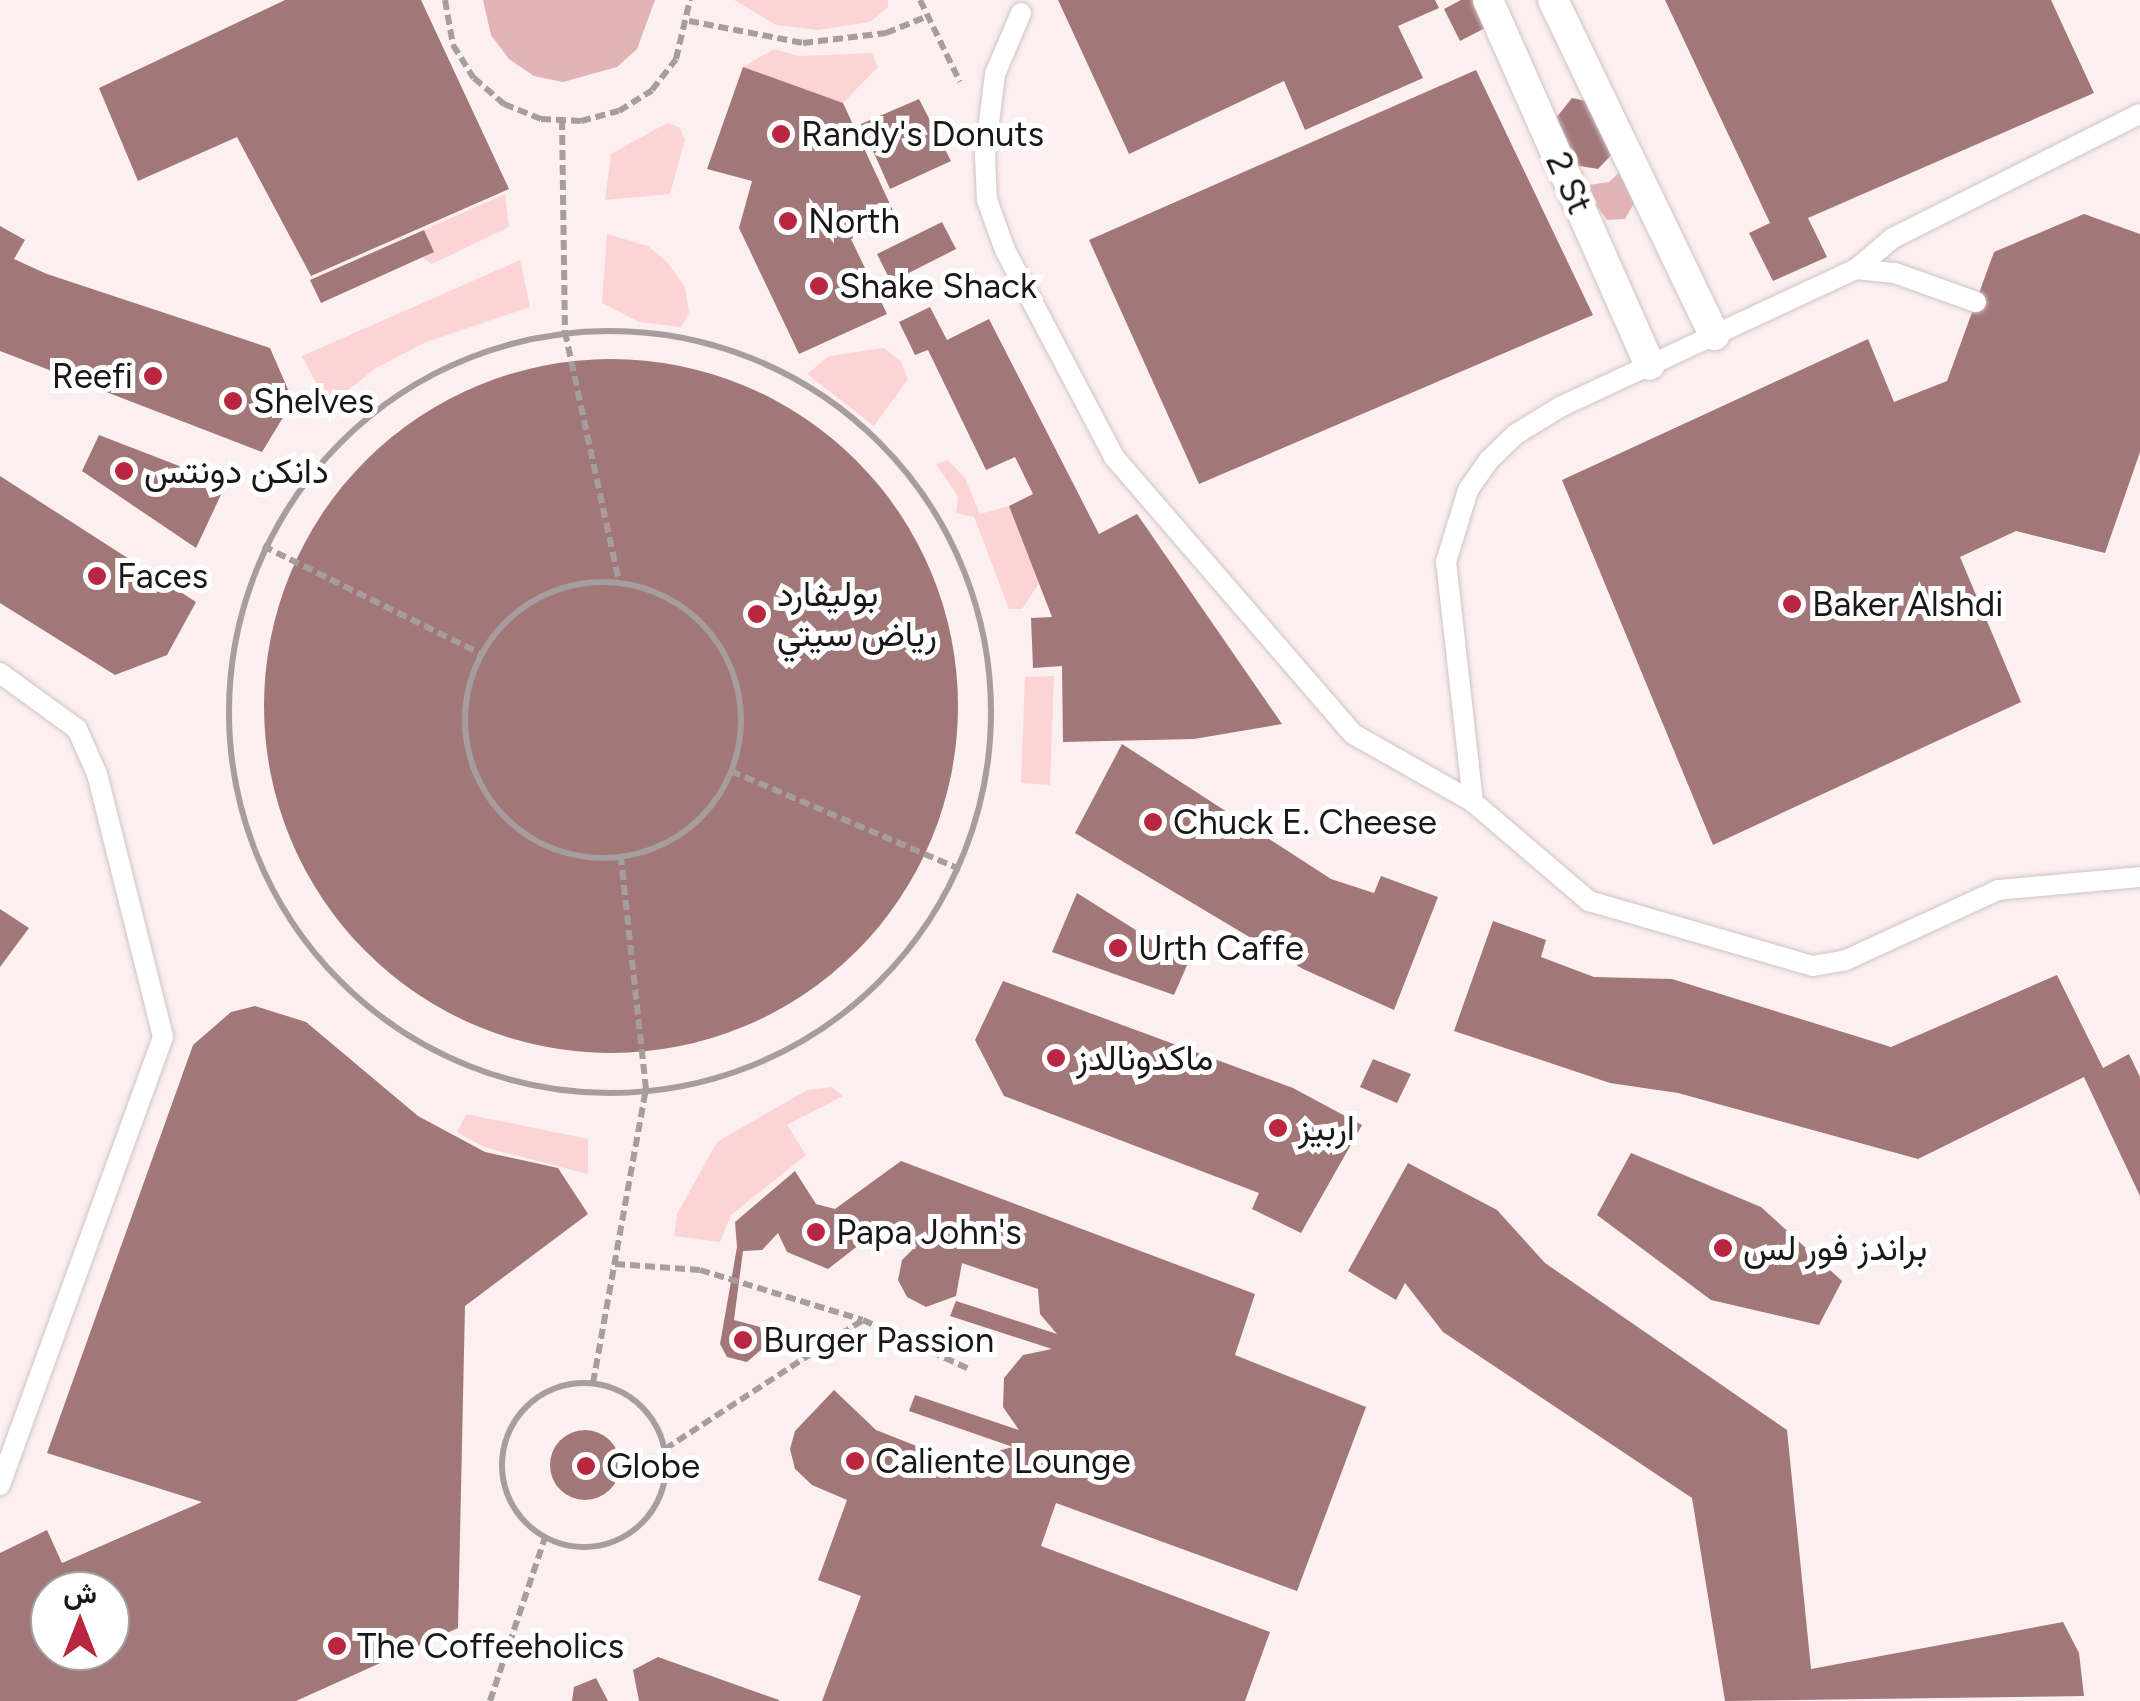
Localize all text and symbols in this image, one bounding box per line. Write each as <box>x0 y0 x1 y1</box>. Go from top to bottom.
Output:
place label: Randy's Donuts <box>801 113 1044 155</box>
marker: Randy's Donuts <box>770 123 792 145</box>
street label: 2 St <box>1537 146 1601 220</box>
place label: North <box>808 200 900 242</box>
marker: North <box>777 210 799 232</box>
place label: Shake Shack <box>839 265 1037 307</box>
marker: Shake Shack <box>808 275 830 297</box>
place label: Reefi <box>52 355 133 397</box>
marker: Reefi <box>142 365 164 387</box>
place label: Shelves <box>253 380 374 422</box>
marker: Shelves <box>222 390 244 412</box>
place label: دانكن دونتس <box>144 450 329 492</box>
marker: دانكن دونتس <box>113 460 135 482</box>
place label: Faces <box>117 555 208 597</box>
marker: Faces <box>86 565 108 587</box>
place label: بوليفارد رياض سيتي <box>777 573 937 655</box>
place label: Baker Alshdi <box>1812 583 2003 625</box>
marker: Baker Alshdi <box>1781 593 1803 615</box>
marker: بوليفارد رياض سيتي <box>746 603 768 625</box>
place label: Chuck E. Cheese <box>1173 801 1437 843</box>
marker: Chuck E. Cheese <box>1142 811 1164 833</box>
place label: Urth Caffe <box>1138 927 1304 969</box>
marker: Urth Caffe <box>1107 937 1129 959</box>
place label: ماكدونالدز <box>1076 1037 1213 1079</box>
marker: ماكدونالدز <box>1045 1047 1067 1069</box>
place label: اربيز <box>1298 1107 1355 1149</box>
marker: اربيز <box>1267 1117 1289 1139</box>
place label: Papa John's <box>836 1211 1022 1253</box>
marker: Papa John's <box>805 1221 827 1243</box>
place label: براندز فور لس <box>1743 1227 1927 1269</box>
marker: براندز فور لس <box>1712 1237 1734 1259</box>
place label: Burger Passion <box>763 1319 994 1361</box>
marker: Burger Passion <box>732 1329 754 1351</box>
place label: Caliente Lounge <box>875 1440 1131 1482</box>
place label: Globe <box>606 1445 700 1487</box>
marker: Caliente Lounge <box>844 1450 866 1472</box>
marker: Globe <box>575 1455 597 1477</box>
north arrow <box>30 1571 130 1671</box>
text: ش <box>63 1576 97 1610</box>
place label: The Coffeeholics <box>357 1625 624 1667</box>
marker: The Coffeeholics <box>326 1635 348 1657</box>

